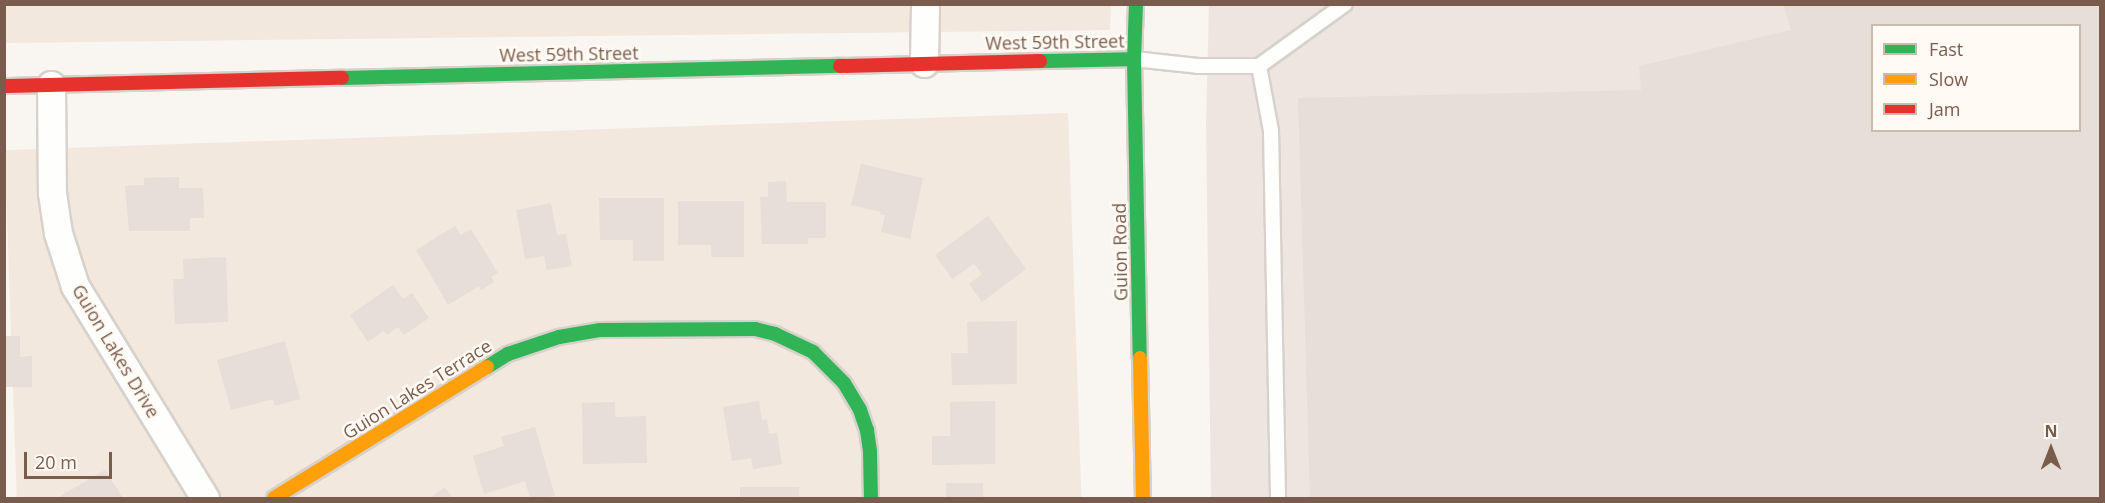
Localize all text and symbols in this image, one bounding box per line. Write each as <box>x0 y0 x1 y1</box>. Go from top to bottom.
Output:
legend <box>1871 24 2081 132</box>
street label: West 59th Street <box>985 30 1125 54</box>
text: Fast <box>1929 37 1963 61</box>
street label: West 59th Street <box>499 42 639 66</box>
text: Slow <box>1929 67 1968 91</box>
text: Jam <box>1929 97 1961 121</box>
street label: Guion Road <box>1108 203 1132 301</box>
street label: Guion Lakes Drive <box>68 281 164 421</box>
street label: Guion Lakes Terrace <box>339 335 495 443</box>
north arrow <box>2021 419 2081 479</box>
text: N <box>2044 420 2058 442</box>
scale bar <box>27 440 116 478</box>
text: 20 m <box>35 450 77 474</box>

